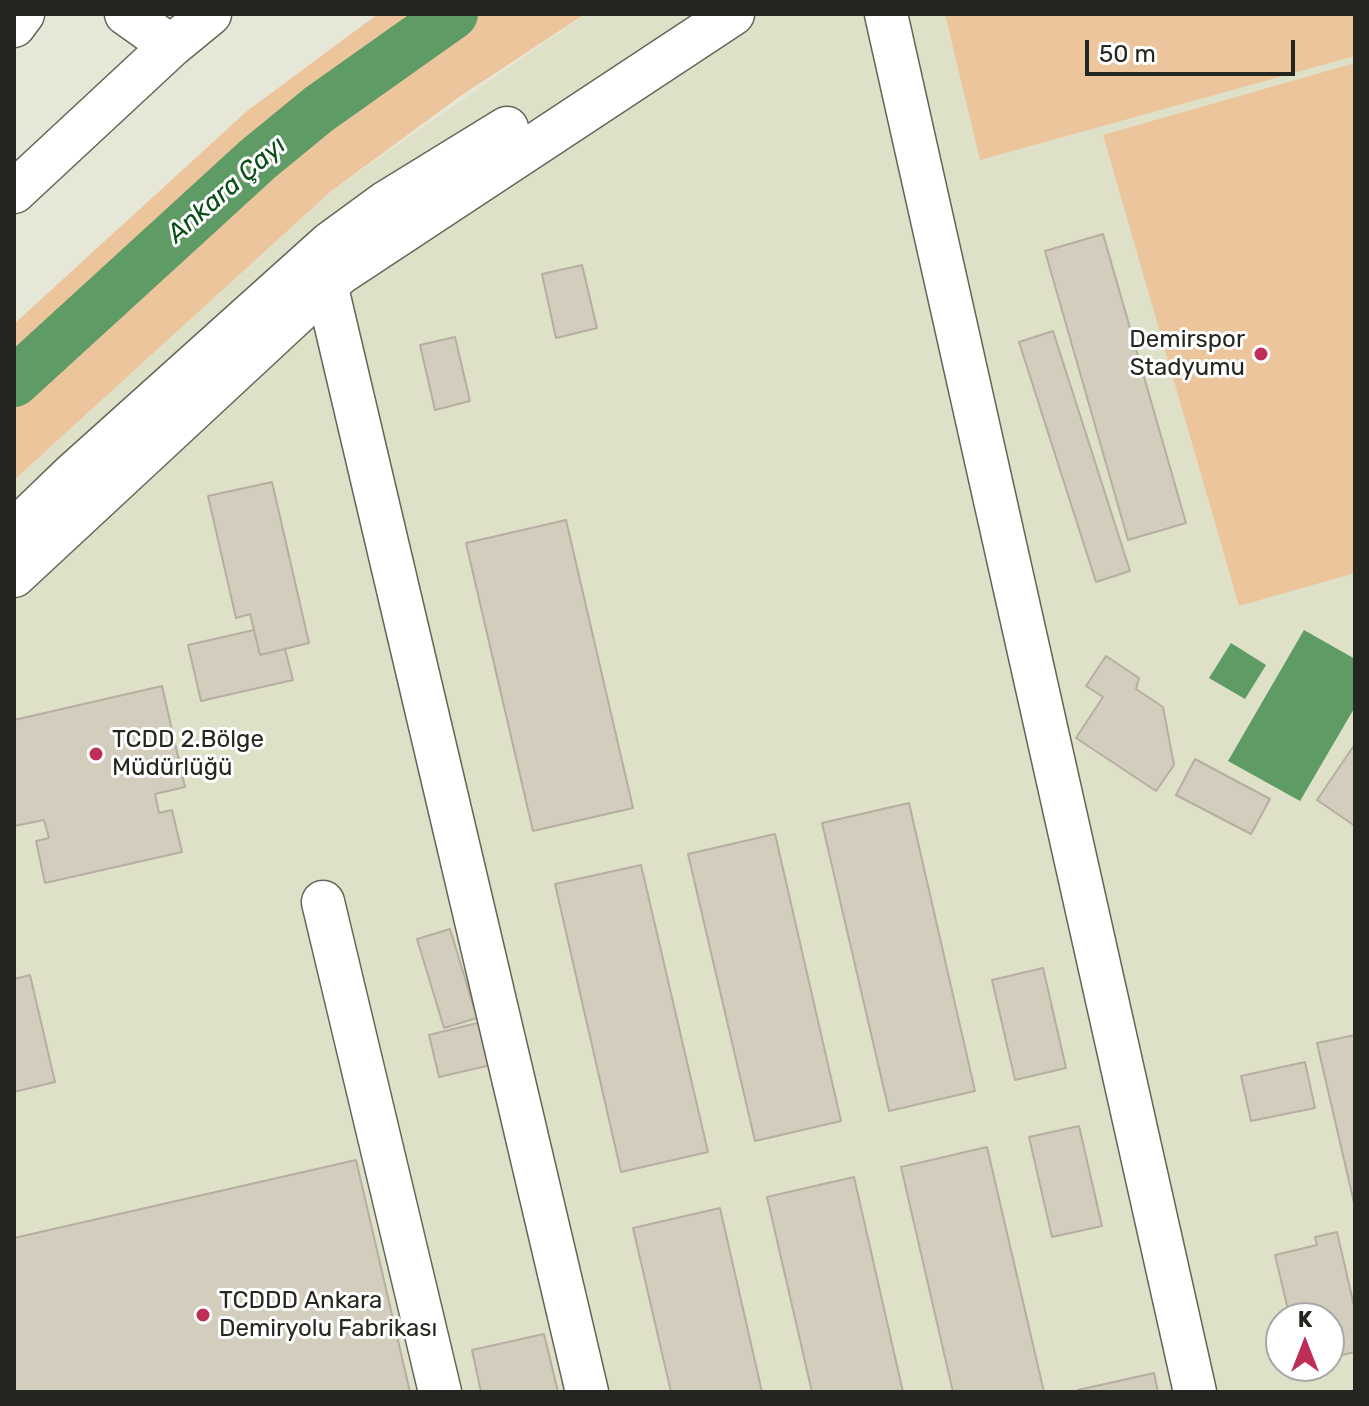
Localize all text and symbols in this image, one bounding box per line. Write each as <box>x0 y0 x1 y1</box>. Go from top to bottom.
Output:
scale bar <box>1089 24 1299 74</box>
text: 50 m <box>1099 40 1156 68</box>
water label: Ankara Çayı <box>161 130 293 250</box>
place label: Demirspor Stadyumu <box>1129 326 1245 382</box>
marker: Demirspor Stadyumu <box>1252 345 1270 363</box>
place label: TCDD 2.Bölge Müdürlüğü <box>112 726 264 782</box>
marker: TCDD 2.Bölge Müdürlüğü <box>87 745 105 763</box>
place label: TCDDD Ankara Demiryolu Fabrikası <box>219 1287 437 1343</box>
north arrow <box>1265 1302 1345 1382</box>
marker: TCDDD Ankara Demiryolu Fabrikası <box>194 1306 212 1324</box>
text: K <box>1298 1306 1312 1333</box>

